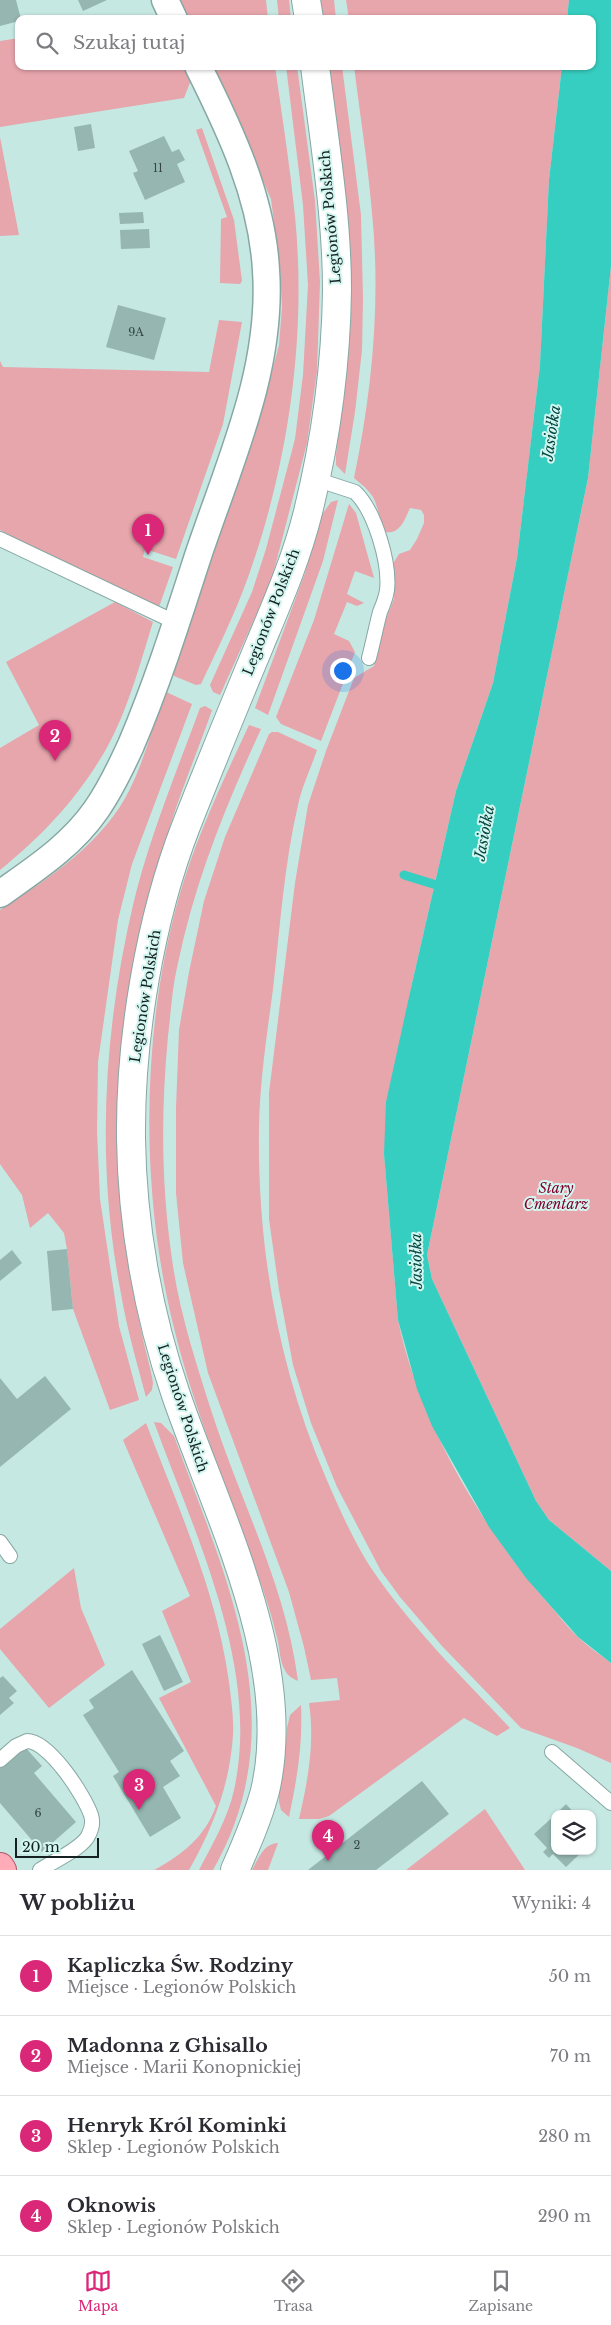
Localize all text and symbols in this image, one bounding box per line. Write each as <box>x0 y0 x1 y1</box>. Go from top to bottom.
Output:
search box <box>15 15 596 70</box>
icon: search <box>33 29 61 57</box>
text: Szukaj tutaj <box>73 31 185 54</box>
street label: Legionów Polskich <box>315 149 345 285</box>
house number: 11 <box>153 161 163 175</box>
house number: 9A <box>128 325 144 339</box>
water label: Jasiołka <box>538 404 564 463</box>
pin: 1 <box>132 514 164 555</box>
street label: Legionów Polskich <box>239 546 304 678</box>
your location <box>330 658 356 684</box>
pin: 2 <box>39 720 71 761</box>
water label: Jasiołka <box>470 804 498 863</box>
street label: Legionów Polskich <box>126 928 164 1064</box>
park label: Stary Cmentarz <box>524 1179 588 1213</box>
water label: Jasiołka <box>406 1233 426 1290</box>
street label: Legionów Polskich <box>154 1341 212 1475</box>
pin: 3 <box>123 1769 155 1810</box>
house number: 6 <box>34 1806 42 1820</box>
map controls <box>551 1810 596 1855</box>
button: layers <box>551 1810 596 1855</box>
pin: 4 <box>312 1820 344 1861</box>
scale bar <box>15 1835 99 1858</box>
text: 20 m <box>22 1838 60 1856</box>
house number: 2 <box>354 1838 361 1852</box>
text: W pobliżu <box>20 1890 135 1916</box>
text: Wyniki: 4 <box>512 1893 591 1913</box>
text: Kapliczka Św. Rodziny <box>67 1954 293 1977</box>
text: 1 <box>33 1966 39 1986</box>
text: 50 m <box>549 1966 591 1986</box>
text: Miejsce · Legionów Polskich <box>67 1977 296 1997</box>
text: Madonna z Ghisallo <box>67 2034 268 2057</box>
text: 2 <box>31 2046 41 2066</box>
text: 70 m <box>550 2046 591 2066</box>
text: Miejsce · Marii Konopnickiej <box>67 2057 301 2077</box>
text: Henryk Król Kominki <box>67 2114 287 2137</box>
text: 3 <box>31 2126 41 2146</box>
text: 280 m <box>538 2126 591 2146</box>
text: Sklep · Legionów Polskich <box>67 2137 280 2157</box>
text: Oknowis <box>67 2194 156 2217</box>
text: 4 <box>31 2206 41 2226</box>
text: 290 m <box>538 2206 591 2226</box>
text: Sklep · Legionów Polskich <box>67 2217 280 2237</box>
tab: Mapa <box>78 2267 118 2315</box>
tab: Trasa <box>274 2267 313 2315</box>
tab: Zapisane <box>468 2267 533 2315</box>

